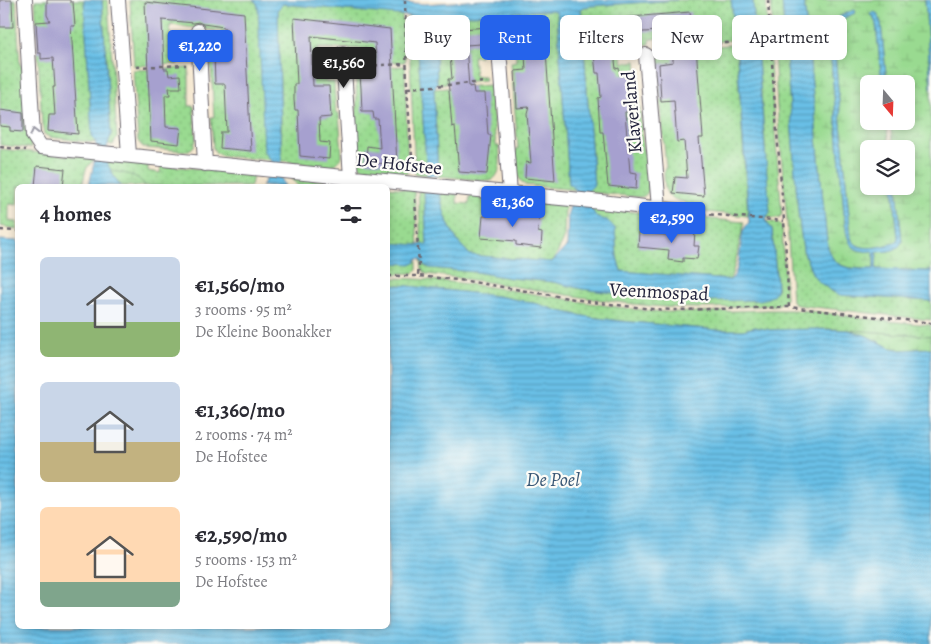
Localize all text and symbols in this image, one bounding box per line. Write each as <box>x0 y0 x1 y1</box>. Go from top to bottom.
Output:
chip: Buy <box>405 15 470 60</box>
chip: Rent <box>480 15 550 60</box>
chip: Filters <box>560 15 642 60</box>
chip: New <box>652 15 722 60</box>
chip: Apartment <box>732 15 847 60</box>
pin: €1,220 <box>159 30 241 72</box>
text: €1,220 <box>179 35 221 57</box>
pin: €1,560 <box>303 46 385 89</box>
text: €1,560 <box>323 52 365 74</box>
street label: Klaverland <box>615 69 649 155</box>
north arrow <box>860 75 915 130</box>
map controls <box>860 75 915 195</box>
one-way arrow <box>29 127 40 136</box>
button: layers <box>860 140 915 195</box>
street label: De Hofstee <box>355 147 443 181</box>
pin: €1,360 <box>472 186 554 228</box>
text: €1,360 <box>492 191 534 213</box>
text: 4 homes <box>40 200 112 228</box>
icon: filters <box>337 200 365 228</box>
pin: €2,590 <box>631 202 713 244</box>
text: €2,590 <box>650 207 694 229</box>
text: €1,560/mo <box>195 271 285 299</box>
street label: Veenmospad <box>608 276 710 308</box>
icon: home <box>80 277 140 337</box>
text: 3 rooms · 95 m² <box>195 299 292 321</box>
text: De Kleine Boonakker <box>195 321 332 343</box>
text: €1,360/mo <box>195 396 285 424</box>
icon: home <box>80 402 140 462</box>
text: 2 rooms · 74 m² <box>195 424 293 446</box>
text: De Hofstee <box>195 446 268 468</box>
water label: De Poel <box>526 466 580 493</box>
text: €2,590/mo <box>195 521 287 549</box>
icon: home <box>80 527 140 587</box>
text: 5 rooms · 153 m² <box>195 549 297 571</box>
text: De Hofstee <box>195 571 268 593</box>

